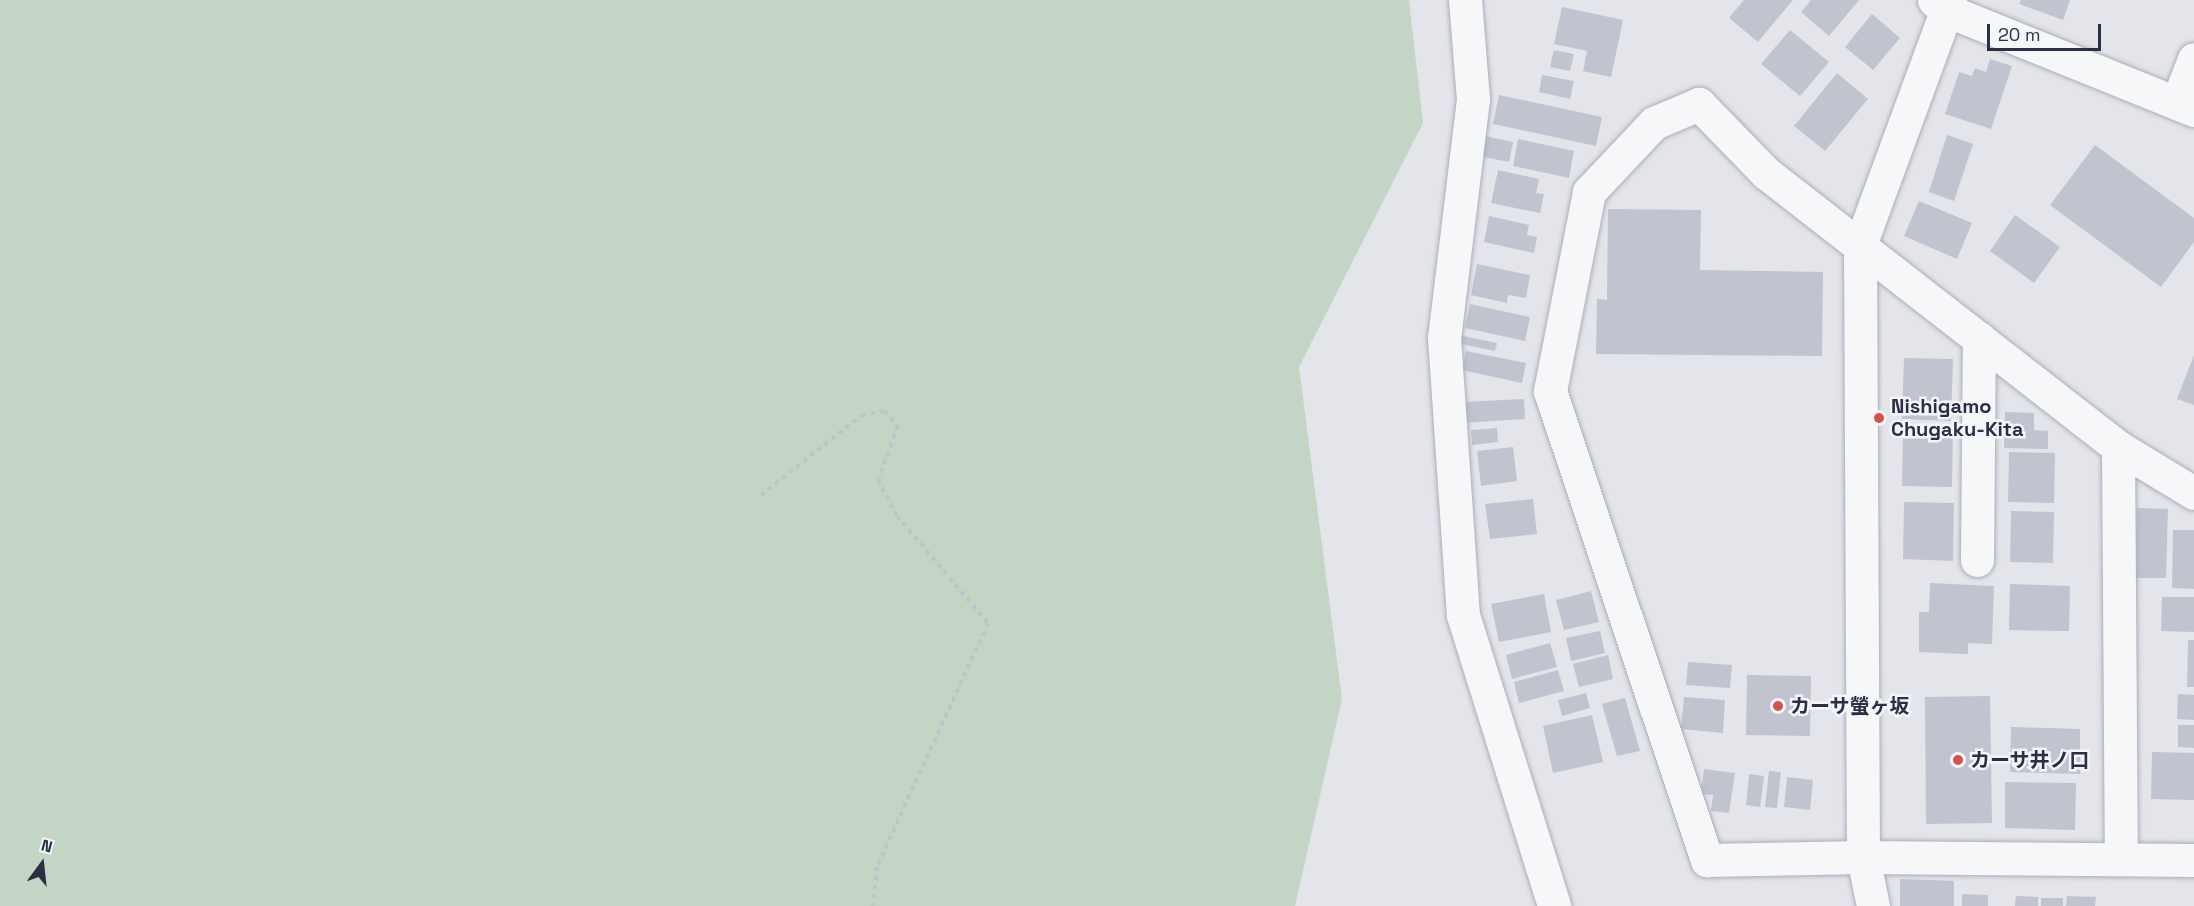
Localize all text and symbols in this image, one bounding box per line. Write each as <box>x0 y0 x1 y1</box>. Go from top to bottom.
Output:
scale bar <box>1990 12 2104 50</box>
text: 20 m <box>1998 23 2041 46</box>
place label: Nishigamo Chugaku-Kita <box>1891 394 2023 441</box>
marker: Nishigamo Chugaku-Kita <box>1872 411 1886 425</box>
place label: カーサ螢ヶ坂 <box>1790 694 1910 718</box>
marker: カーサ螢ヶ坂 <box>1771 699 1785 713</box>
place label: カーサ井ノ口 <box>1970 748 2090 772</box>
marker: カーサ井ノ口 <box>1951 753 1965 767</box>
north arrow <box>12 834 72 894</box>
text: N <box>39 835 55 858</box>

